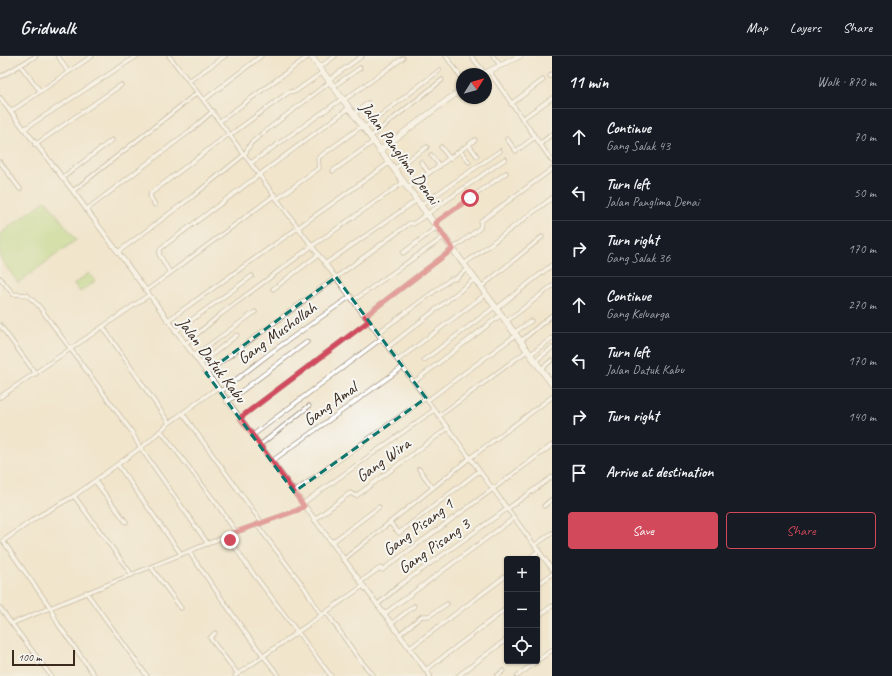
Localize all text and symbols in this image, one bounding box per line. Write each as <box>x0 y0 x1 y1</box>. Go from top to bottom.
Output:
text: Gridwalk <box>20 16 76 40</box>
text: Map <box>746 19 768 36</box>
text: Layers <box>790 19 821 36</box>
text: Share <box>843 19 872 36</box>
north arrow <box>456 68 492 104</box>
text: 11 min <box>568 72 608 93</box>
text: Walk · 870 m <box>817 74 876 90</box>
street label: Jalan Panglima Denai <box>355 97 445 210</box>
text: Continue <box>606 119 651 138</box>
icon: ahead <box>568 126 590 148</box>
text: 70 m <box>854 129 876 145</box>
text: Gang Salak 43 <box>606 138 670 154</box>
text: Turn left <box>606 175 649 194</box>
icon: left <box>568 182 590 204</box>
text: 50 m <box>854 185 876 201</box>
route start <box>461 189 479 207</box>
text: Jalan Panglima Denai <box>606 194 699 210</box>
text: Turn right <box>606 231 659 250</box>
icon: right <box>568 238 590 260</box>
text: 170 m <box>848 241 876 257</box>
text: Gang Salak 36 <box>606 250 670 266</box>
text: Continue <box>606 287 651 306</box>
icon: ahead <box>568 294 590 316</box>
street label: Gang Mushollah <box>233 297 322 369</box>
text: 270 m <box>848 297 876 313</box>
text: Gang Keluarga <box>606 306 669 322</box>
street label: Jalan Datuk Kabu <box>172 312 252 408</box>
text: Turn left <box>606 343 649 362</box>
icon: left <box>568 350 590 372</box>
text: 170 m <box>848 353 876 369</box>
text: Jalan Datuk Kabu <box>606 362 684 378</box>
street label: Gang Amal <box>299 376 363 431</box>
icon: right <box>568 406 590 428</box>
text: Turn right <box>606 407 659 426</box>
text: 140 m <box>848 409 876 425</box>
street label: Gang Wira <box>352 432 416 487</box>
icon: arrive <box>568 462 590 484</box>
text: Arrive at destination <box>606 463 713 482</box>
street label: Gang Pisang 1 <box>379 493 459 560</box>
button: Save <box>568 512 718 549</box>
button: Share <box>726 512 876 549</box>
street label: Gang Pisang 3 <box>394 513 475 578</box>
route end <box>221 531 239 549</box>
map controls <box>504 556 540 664</box>
button: + <box>504 556 540 592</box>
button: − <box>504 592 540 628</box>
button: locate <box>504 628 540 664</box>
scale bar <box>12 648 75 667</box>
text: 100 m <box>18 650 42 664</box>

